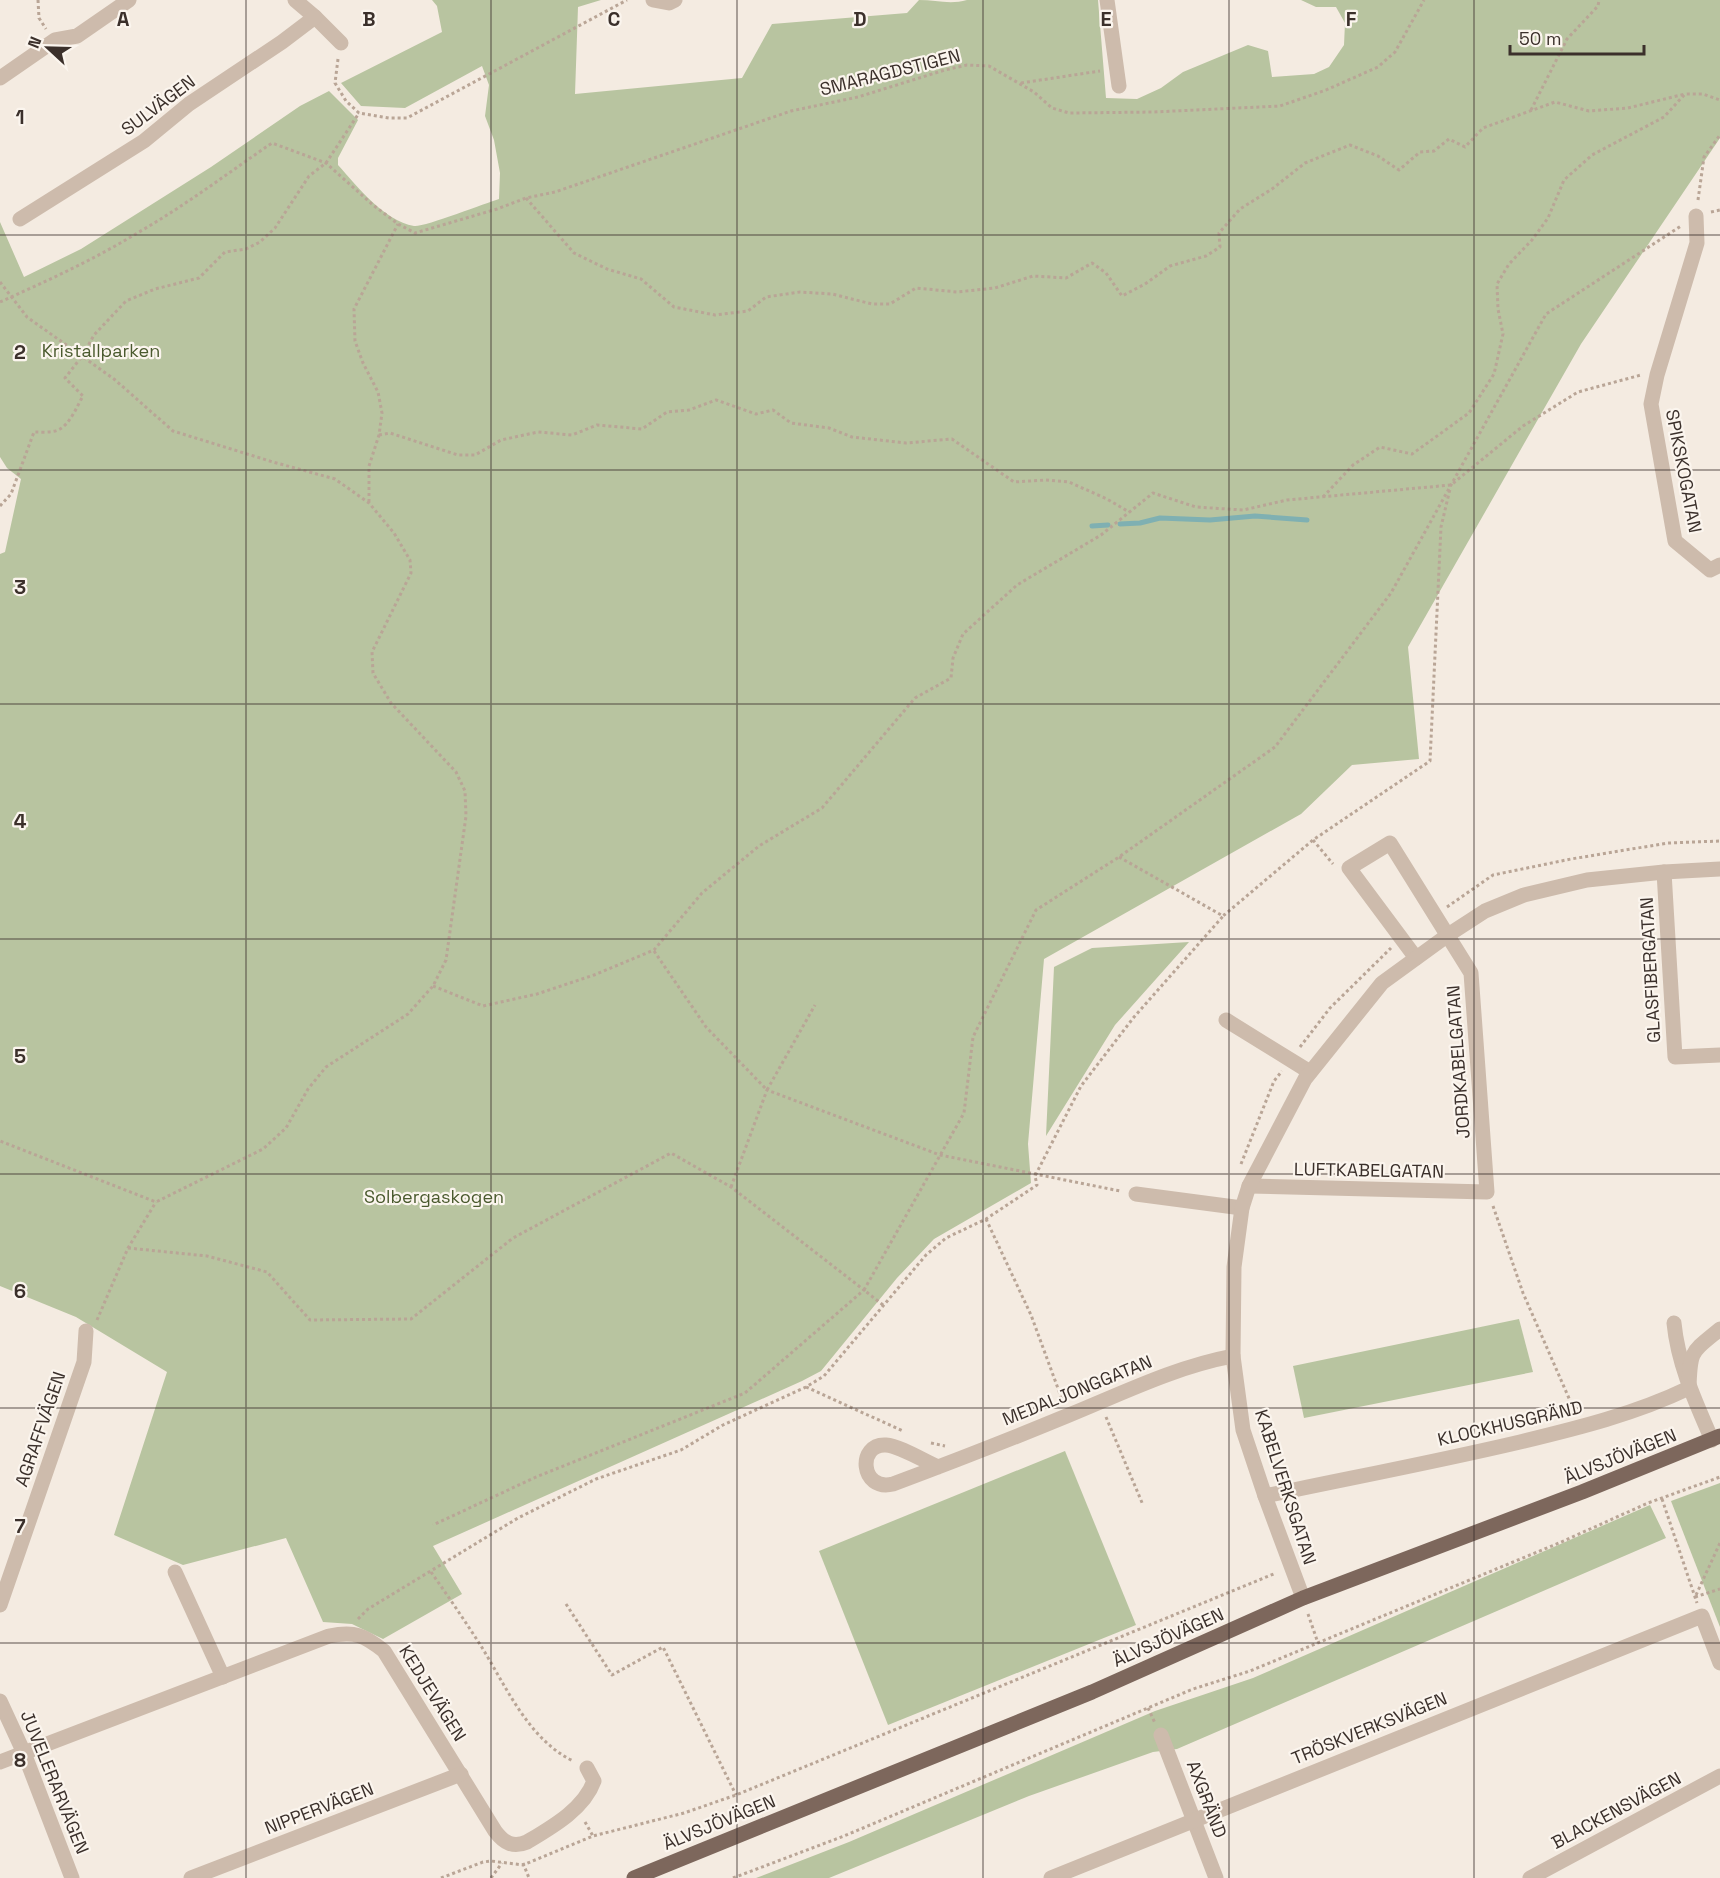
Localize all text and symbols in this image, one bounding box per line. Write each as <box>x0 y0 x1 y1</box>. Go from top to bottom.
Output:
text: A <box>117 6 130 32</box>
text: B <box>362 6 376 32</box>
text: C <box>608 6 621 32</box>
text: D <box>853 6 867 32</box>
text: E <box>1100 6 1112 32</box>
text: F <box>1346 6 1357 32</box>
north arrow <box>18 18 78 78</box>
scale bar <box>1510 18 1644 56</box>
text: 50 m <box>1519 27 1561 50</box>
text: N <box>23 34 46 51</box>
street label: SMARAGDSTIGEN <box>817 43 963 101</box>
street label: SULVÄGEN <box>116 70 200 140</box>
text: 1 <box>15 104 25 130</box>
text: 2 <box>14 339 26 365</box>
park label: Kristallparken <box>42 339 160 362</box>
street label: SPIKSKOGATAN <box>1661 407 1707 535</box>
text: 3 <box>14 574 26 600</box>
text: 4 <box>14 808 27 834</box>
street label: GLASFIBERGATAN <box>1635 897 1665 1043</box>
street label: JORDKABELGATAN <box>1441 984 1475 1140</box>
text: 5 <box>14 1043 26 1069</box>
street label: LUFTKABELGATAN <box>1294 1157 1444 1183</box>
park label: Solbergaskogen <box>364 1185 504 1208</box>
text: 6 <box>14 1278 26 1304</box>
street label: MEDALJONGGATAN <box>999 1349 1155 1431</box>
street label: AGRAFFVÄGEN <box>10 1368 70 1490</box>
street label: KLOCKHUSGRÄND <box>1435 1395 1585 1451</box>
street label: KABELVERKSGATAN <box>1250 1407 1322 1567</box>
street label: ÄLVSJÖVÄGEN <box>1560 1423 1680 1489</box>
text: 7 <box>14 1513 26 1539</box>
street label: ÄLVSJÖVÄGEN <box>1109 1602 1227 1672</box>
street label: KEDJEVÄGEN <box>394 1641 472 1745</box>
street label: TRÖSKVERKSVÄGEN <box>1288 1686 1450 1770</box>
street label: JUVELERARVÄGEN <box>16 1707 94 1857</box>
text: 8 <box>14 1747 26 1773</box>
street label: AXGRÄND <box>1182 1757 1232 1841</box>
street label: BLACKENSVÄGEN <box>1547 1766 1685 1854</box>
street label: NIPPERVÄGEN <box>261 1777 377 1839</box>
street label: ÄLVSJÖVÄGEN <box>659 1789 779 1855</box>

